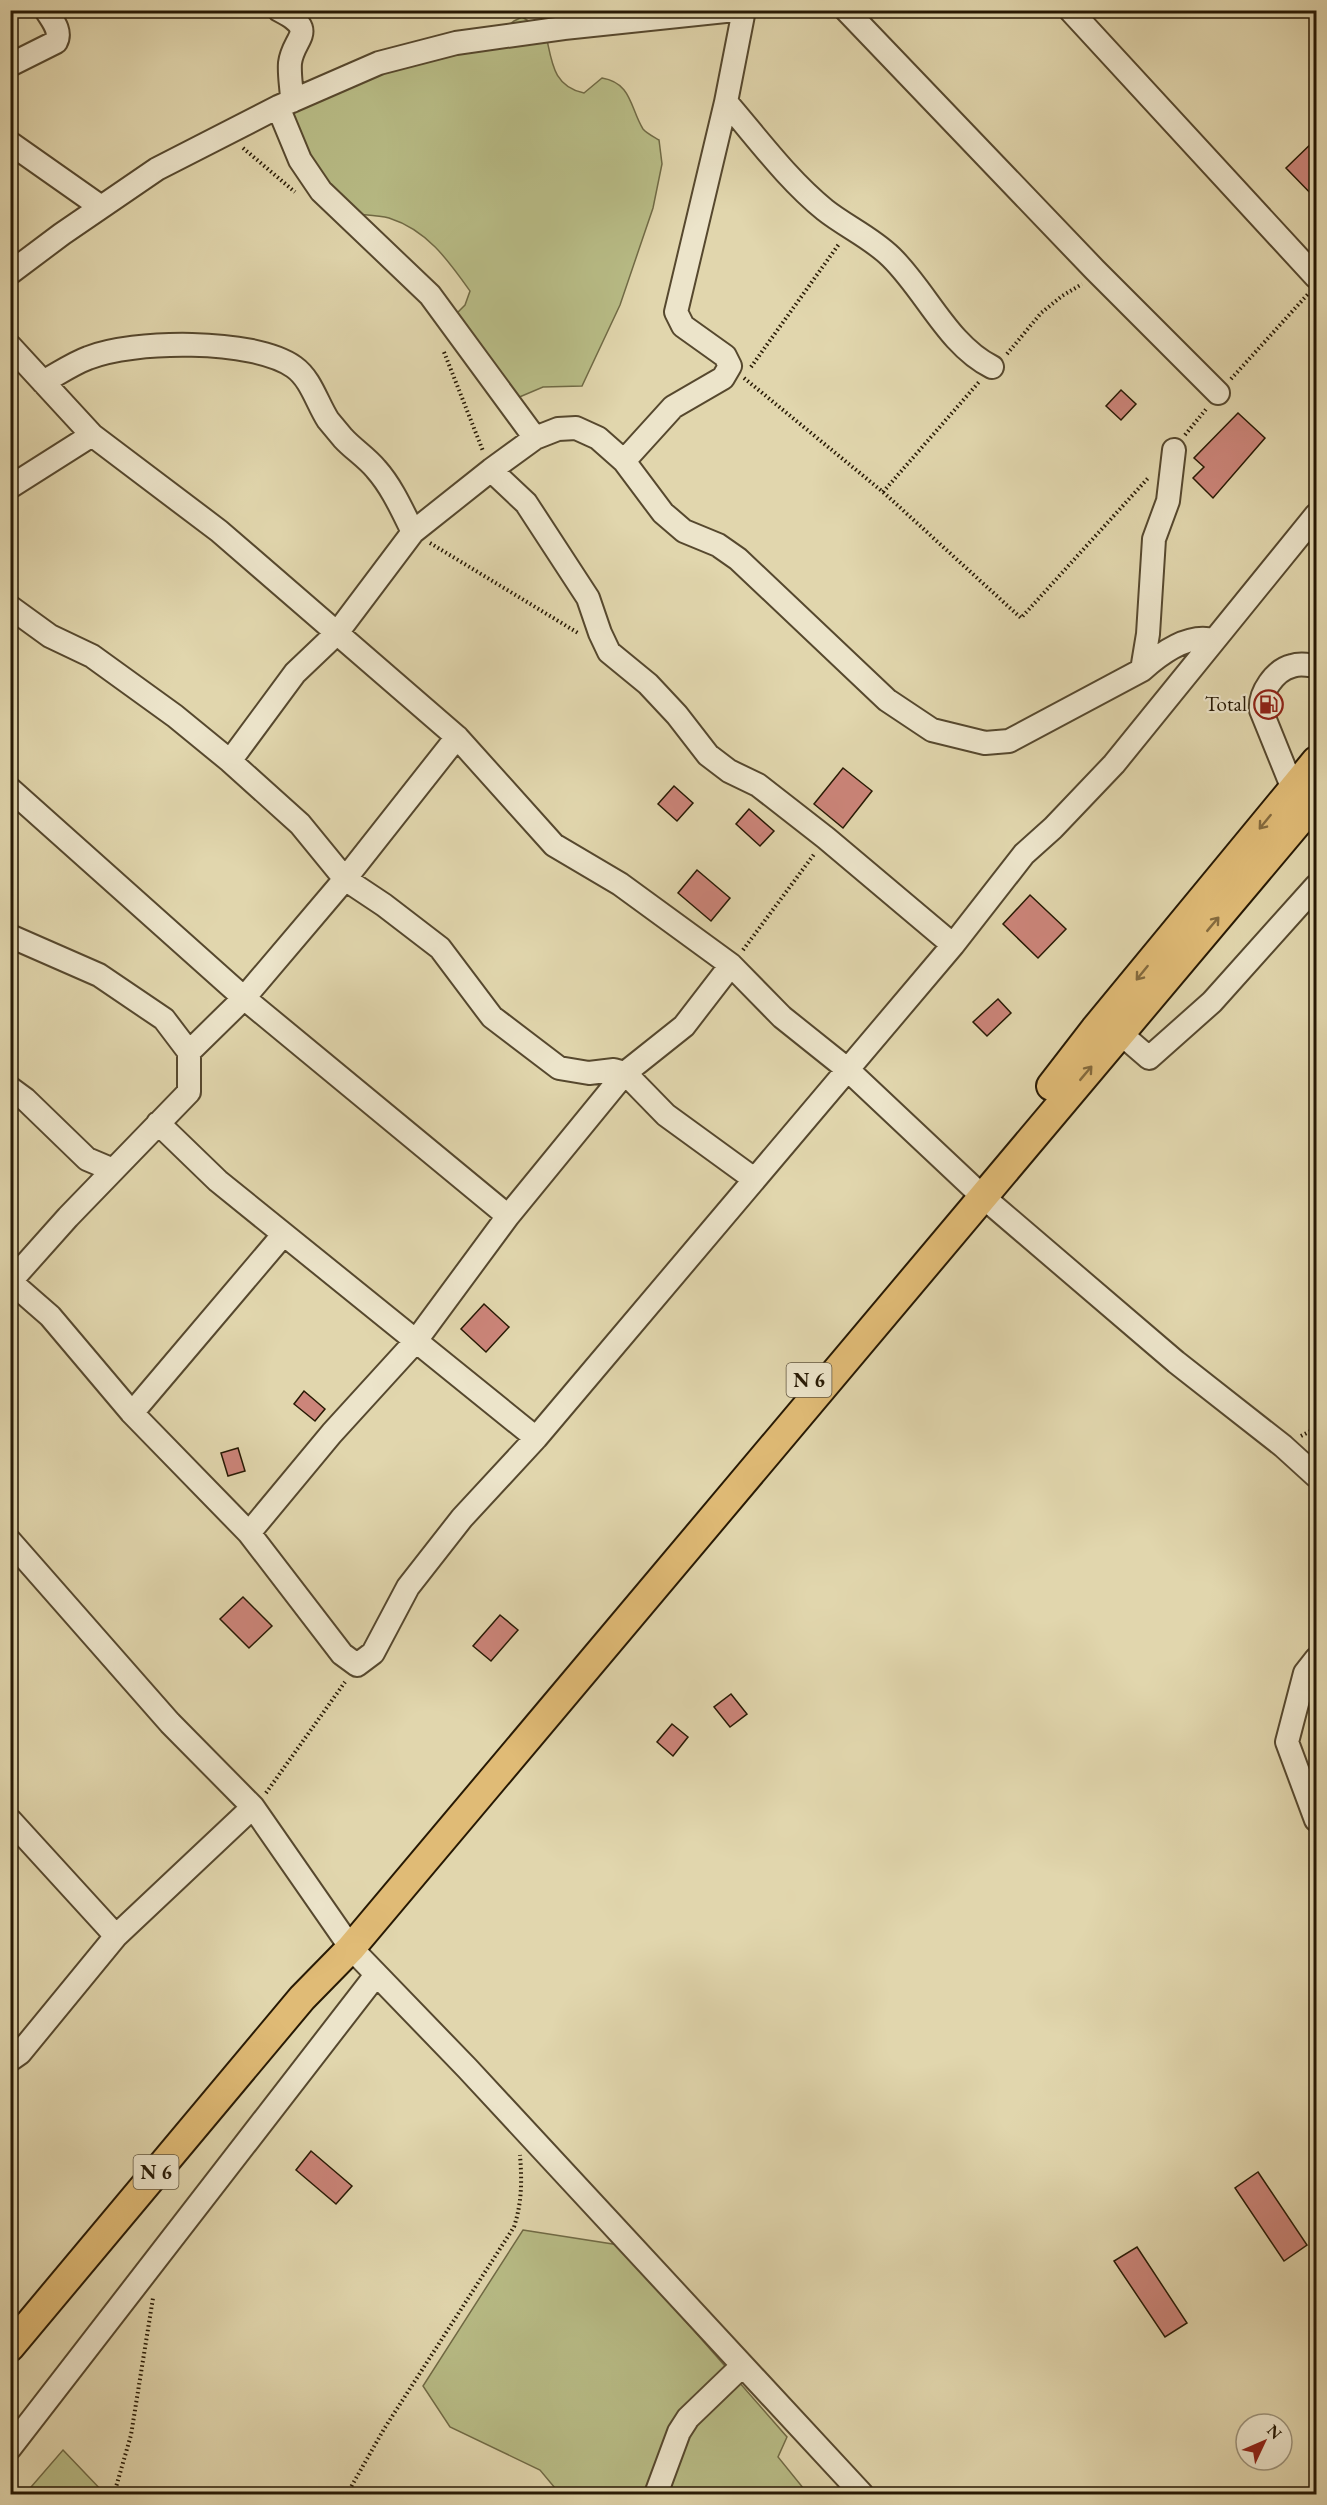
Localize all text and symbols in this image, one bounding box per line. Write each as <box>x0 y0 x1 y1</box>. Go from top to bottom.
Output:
fuel station icon: Total <box>1252 688 1284 720</box>
place label: Total <box>1205 690 1247 717</box>
one-way arrow <box>1259 814 1272 830</box>
one-way arrow <box>1206 916 1219 932</box>
one-way arrow <box>1135 964 1148 980</box>
one-way arrow <box>1080 1065 1093 1081</box>
road number: N 6 <box>786 1363 832 1397</box>
road number: N 6 <box>134 2155 178 2189</box>
north arrow <box>1234 2412 1294 2472</box>
text: N <box>1262 2420 1287 2444</box>

